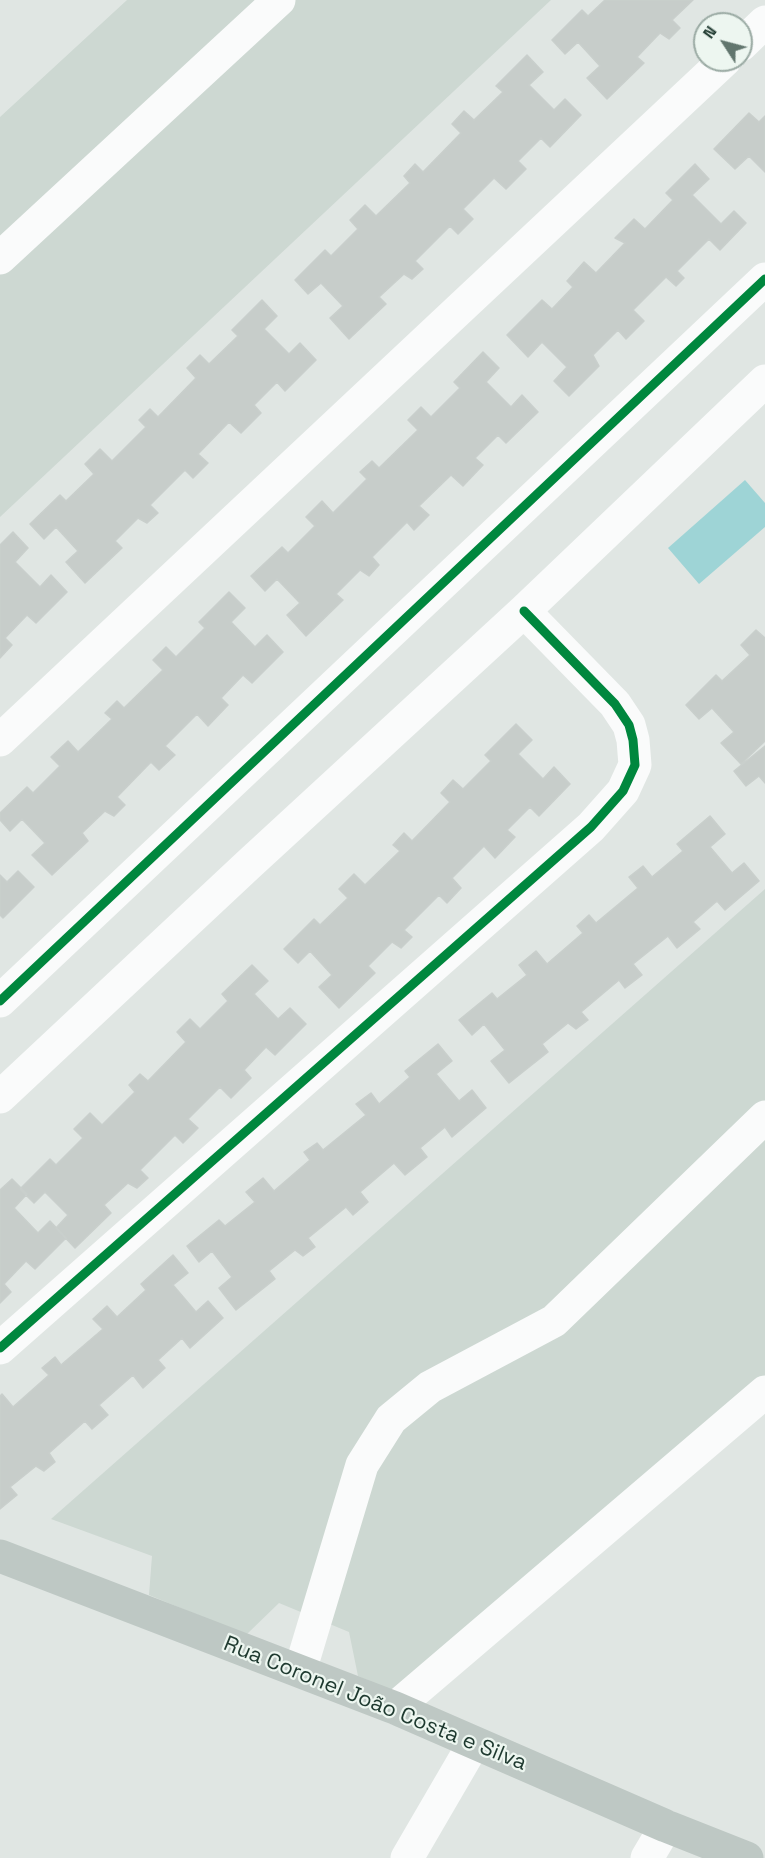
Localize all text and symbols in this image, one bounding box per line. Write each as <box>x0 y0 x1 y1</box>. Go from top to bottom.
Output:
north arrow <box>693 12 753 72</box>
text: N <box>698 22 721 43</box>
street label: Rua Coronel João Costa e Silva <box>220 1631 530 1777</box>

